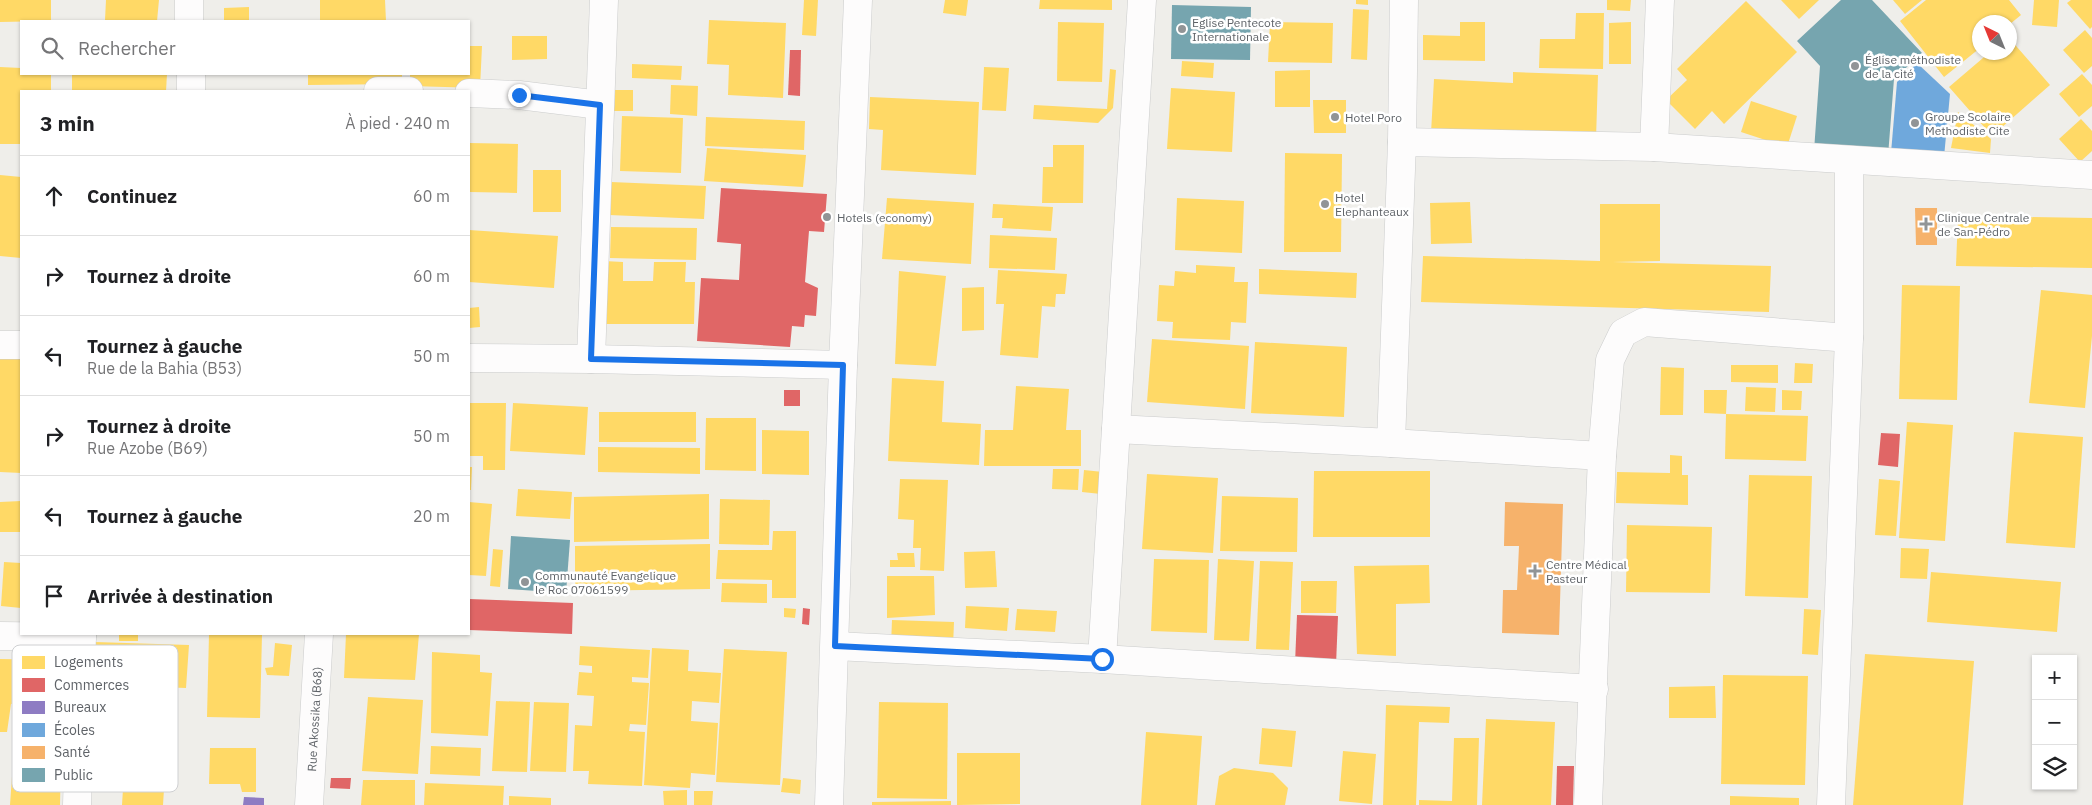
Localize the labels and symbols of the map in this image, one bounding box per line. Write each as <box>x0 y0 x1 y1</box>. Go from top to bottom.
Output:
place label: Eglise Pentecote Internationale <box>1192 15 1282 44</box>
north arrow <box>1972 15 2017 60</box>
marker: Eglise Pentecote Internationale <box>1176 23 1188 35</box>
place label: Église méthodiste de la cité <box>1865 52 1961 81</box>
marker: Église méthodiste de la cité <box>1849 60 1861 72</box>
route end <box>508 84 531 107</box>
place label: Groupe Scolaire Methodiste Cite <box>1925 109 2011 138</box>
place label: Hotel Poro <box>1345 110 1402 125</box>
marker: Hotel Poro <box>1329 111 1341 123</box>
marker: Groupe Scolaire Methodiste Cite <box>1909 117 1921 129</box>
place label: Hotel Elephanteaux <box>1335 190 1409 219</box>
marker: Hotel Elephanteaux <box>1319 198 1331 210</box>
place label: Hotels (economy) <box>837 210 932 225</box>
place label: Clinique Centrale de San-Pédro <box>1937 210 2030 239</box>
marker: Hotels (economy) <box>821 211 833 223</box>
marker: Clinique Centrale de San-Pédro <box>1919 217 1933 231</box>
place label: Centre Médical Pasteur <box>1546 557 1627 586</box>
marker: Centre Médical Pasteur <box>1528 564 1542 578</box>
place label: Communauté Evangelique le Roc 07061599 <box>535 568 676 597</box>
marker: Communauté Evangelique le Roc 07061599 <box>519 576 531 588</box>
legend <box>12 645 178 792</box>
route start <box>1091 648 1114 671</box>
text: Logements <box>54 653 123 671</box>
street label: Rue Akossika (B68) <box>303 666 325 772</box>
text: Commerces <box>54 676 129 694</box>
text: Bureaux <box>54 698 106 716</box>
text: Écoles <box>54 720 95 739</box>
text: Santé <box>54 743 90 761</box>
text: Public <box>54 766 93 784</box>

